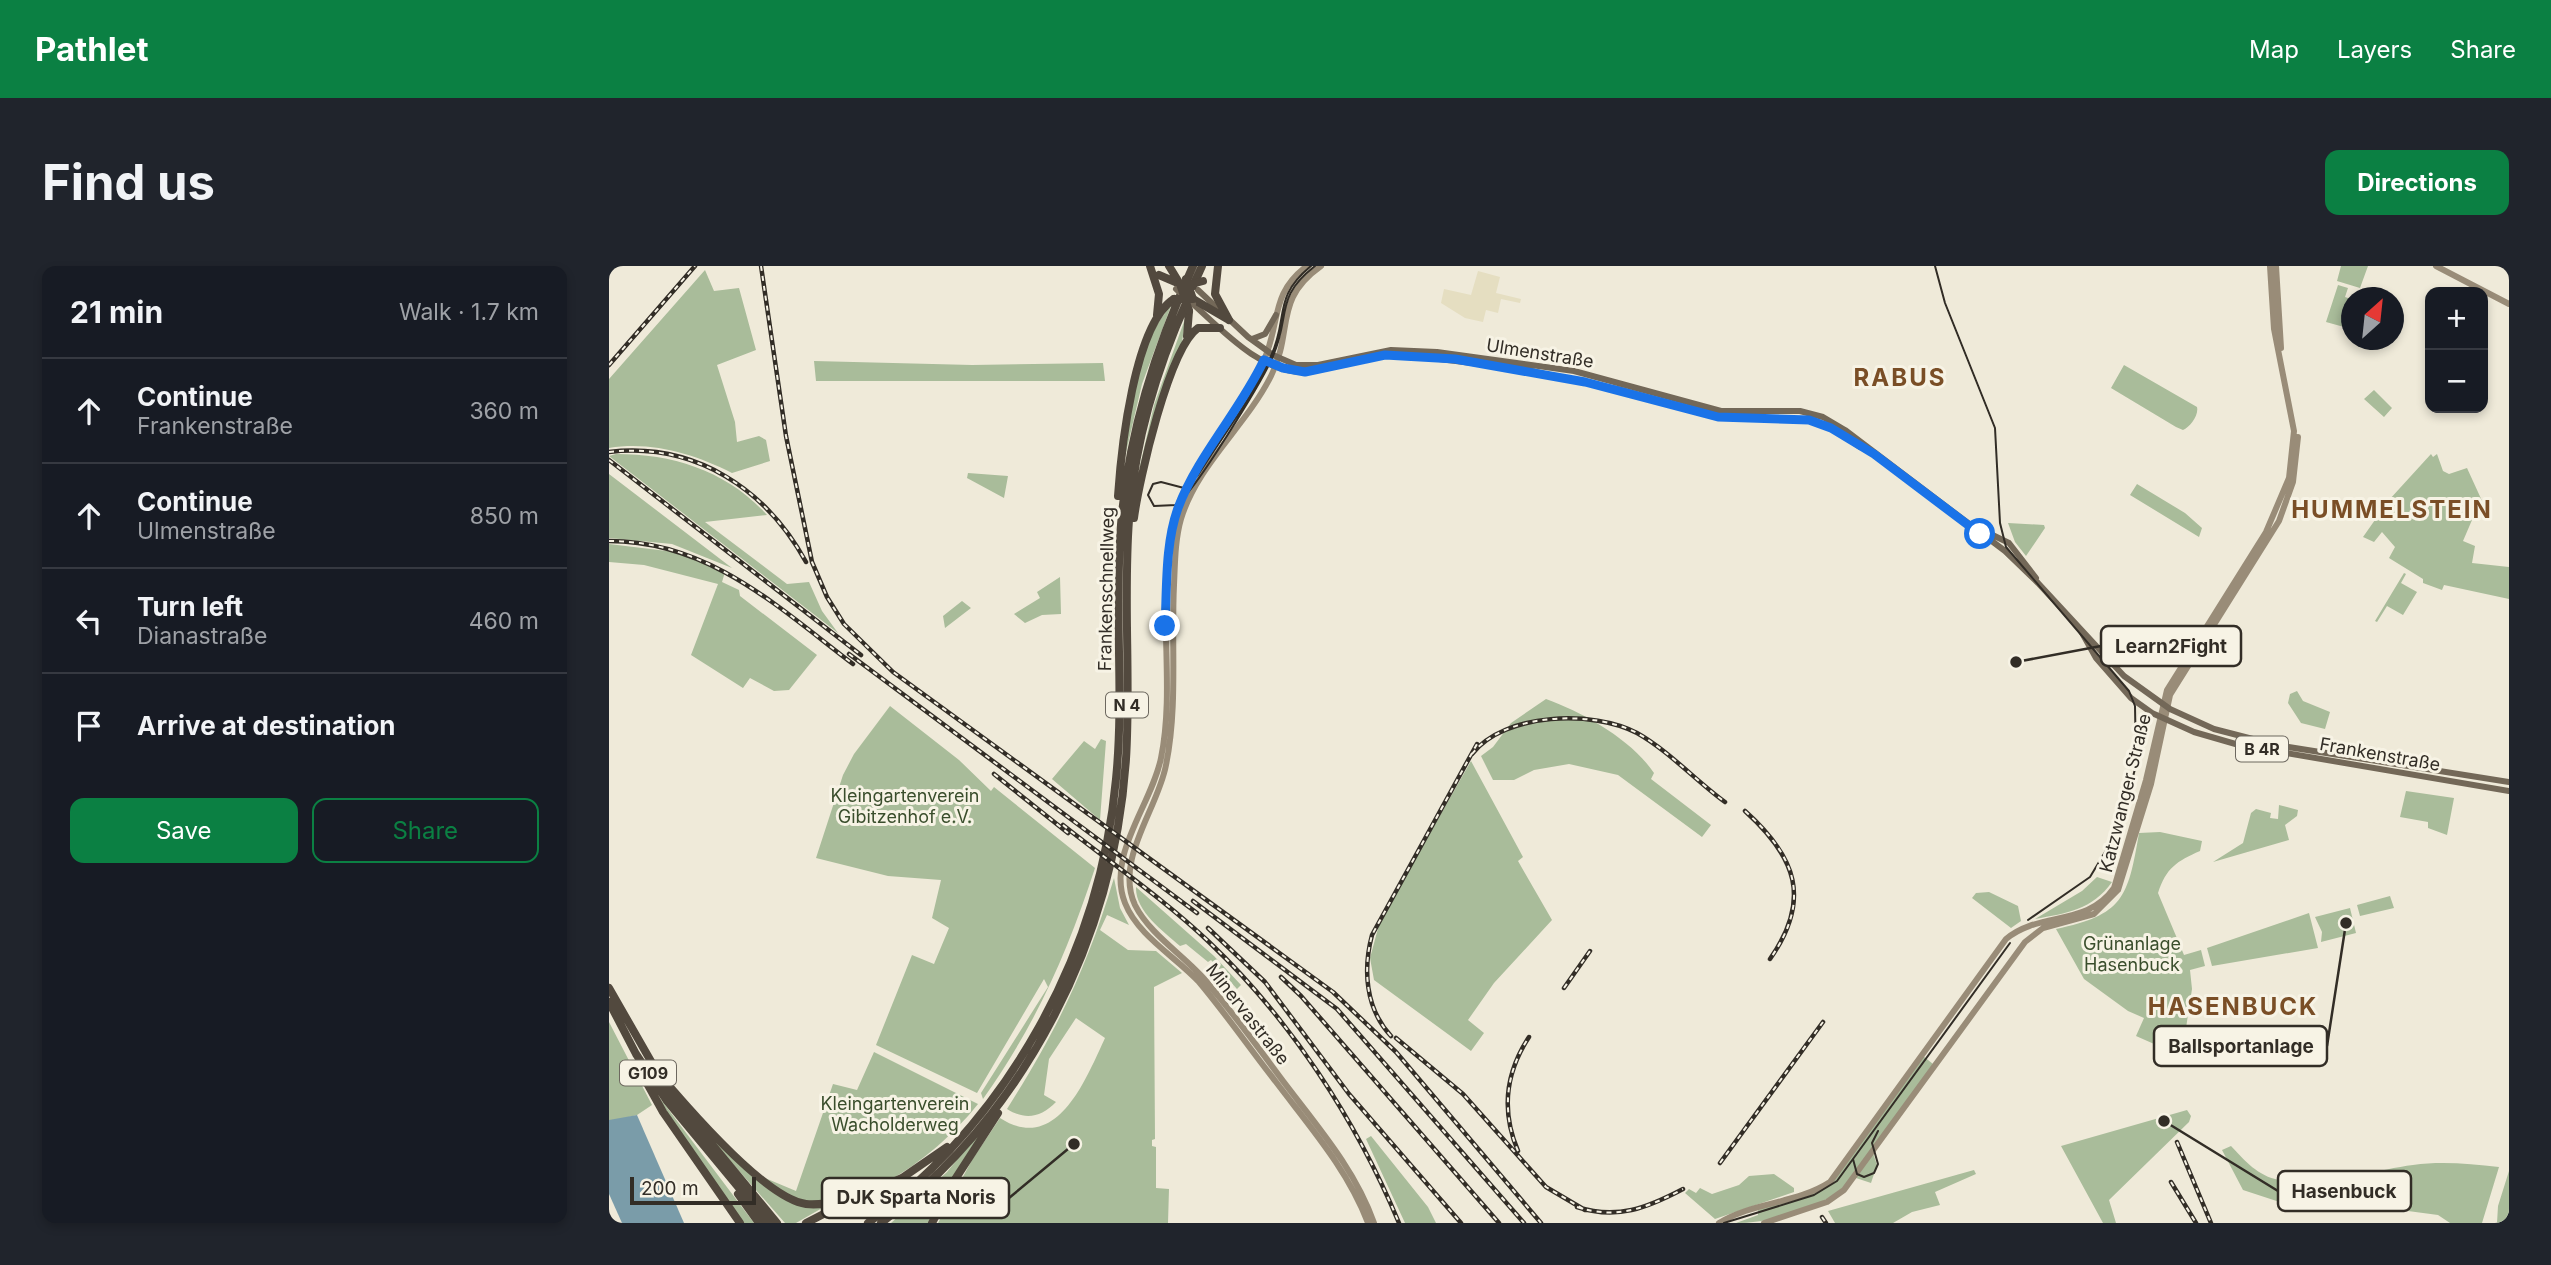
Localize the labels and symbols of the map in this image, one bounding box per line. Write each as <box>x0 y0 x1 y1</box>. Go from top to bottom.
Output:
north arrow <box>2341 287 2404 350</box>
street label: Ulmenstraße <box>1485 334 1595 372</box>
district label: RABUS <box>1854 363 1946 392</box>
district label: HUMMELSTEIN <box>2291 495 2493 524</box>
street label: Frankenschnellweg <box>1094 507 1118 671</box>
route start <box>1964 518 1995 549</box>
route end <box>1149 610 1180 641</box>
callout: Learn2Fight <box>2101 626 2241 666</box>
text: Learn2Fight <box>2115 635 2227 658</box>
road number: N 4 <box>1106 692 1148 718</box>
street label: Katzwanger Straße <box>2095 711 2155 875</box>
street label: Frankenstraße <box>2318 733 2442 775</box>
road number: B 4R <box>2236 736 2288 762</box>
park label: Kleingartenverein Gibitzenhof e.V. <box>831 785 979 827</box>
park label: Grünanlage Hasenbuck <box>2083 933 2181 975</box>
street label: Minervastraße <box>1202 959 1294 1069</box>
district label: HASENBUCK <box>2148 992 2318 1021</box>
callout: Ballsportanlage <box>2154 1026 2327 1066</box>
text: Ballsportanlage <box>2168 1035 2314 1058</box>
road number: G109 <box>620 1060 676 1086</box>
park label: Kleingartenverein Wacholderweg <box>821 1093 969 1135</box>
callout: Hasenbuck <box>2278 1171 2411 1211</box>
scale bar <box>630 1174 756 1206</box>
callout: DJK Sparta Noris <box>822 1178 1009 1218</box>
text: Hasenbuck <box>2291 1180 2397 1203</box>
text: DJK Sparta Noris <box>836 1186 996 1209</box>

